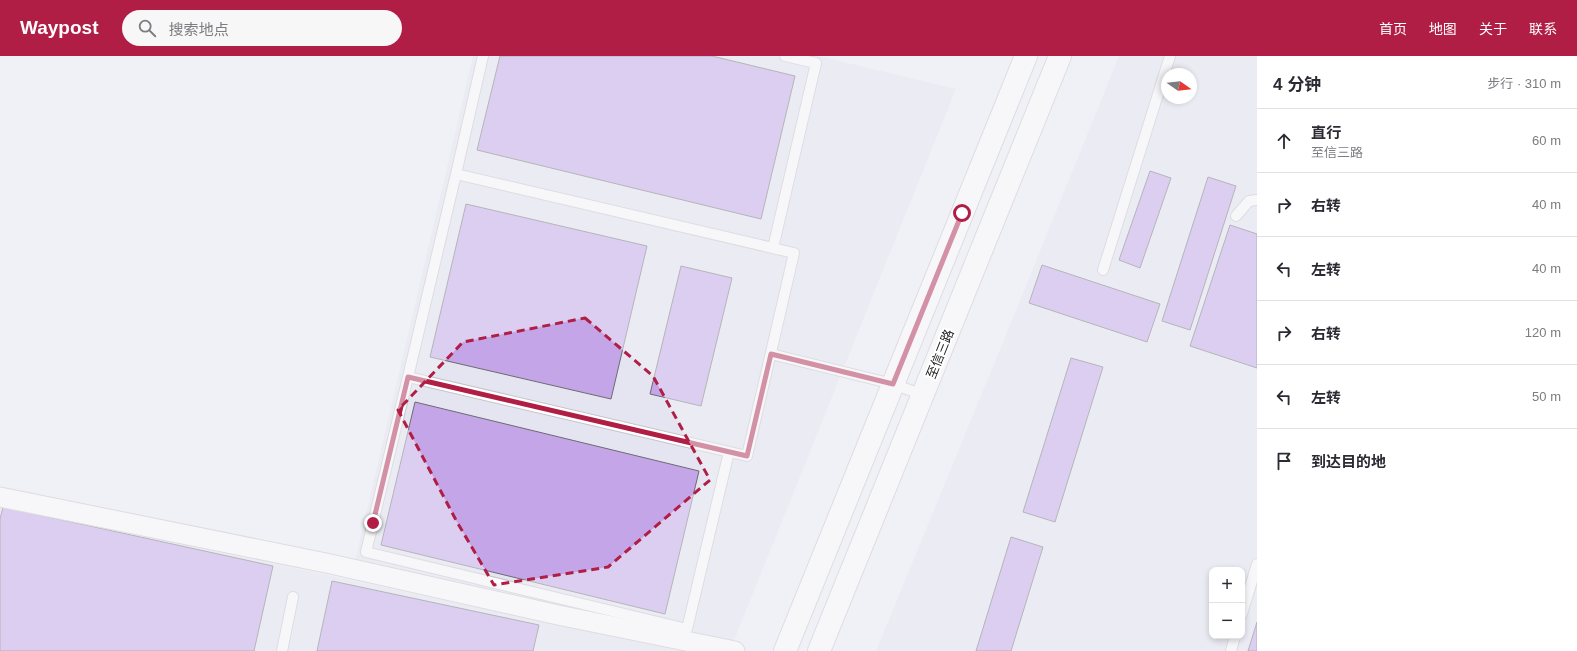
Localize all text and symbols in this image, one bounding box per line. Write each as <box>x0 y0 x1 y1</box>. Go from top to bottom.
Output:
search box <box>122 10 402 46</box>
text: Waypost <box>20 17 98 38</box>
icon: search <box>136 17 158 39</box>
text: 搜索地点 <box>168 21 228 38</box>
text: 首页 <box>1379 21 1407 37</box>
text: 地图 <box>1429 21 1457 37</box>
text: 关于 <box>1479 21 1507 37</box>
text: 联系 <box>1529 21 1557 37</box>
north arrow <box>1161 68 1197 104</box>
text: 4 分钟 <box>1273 75 1321 94</box>
text: 步行 · 310 m <box>1487 76 1561 91</box>
text: 直行 <box>1311 124 1341 141</box>
icon: ahead <box>1273 130 1295 152</box>
text: 60 m <box>1532 133 1561 148</box>
text: 至信三路 <box>1311 145 1363 160</box>
icon: right <box>1273 194 1295 216</box>
text: 右转 <box>1311 197 1341 214</box>
text: 40 m <box>1532 197 1561 212</box>
route start <box>953 204 971 222</box>
icon: left <box>1273 258 1295 280</box>
text: 左转 <box>1311 261 1341 278</box>
text: 40 m <box>1532 261 1561 276</box>
icon: right <box>1273 322 1295 344</box>
text: 右转 <box>1311 325 1341 342</box>
text: 120 m <box>1525 325 1561 340</box>
street label: 至信三路 <box>923 327 957 381</box>
icon: left <box>1273 386 1295 408</box>
text: 左转 <box>1311 389 1341 406</box>
text: 50 m <box>1532 389 1561 404</box>
icon: arrive <box>1273 450 1295 472</box>
text: 到达目的地 <box>1311 453 1386 470</box>
route end <box>364 514 382 532</box>
map controls <box>1209 567 1245 639</box>
button: + <box>1209 567 1245 603</box>
button: − <box>1209 603 1245 639</box>

